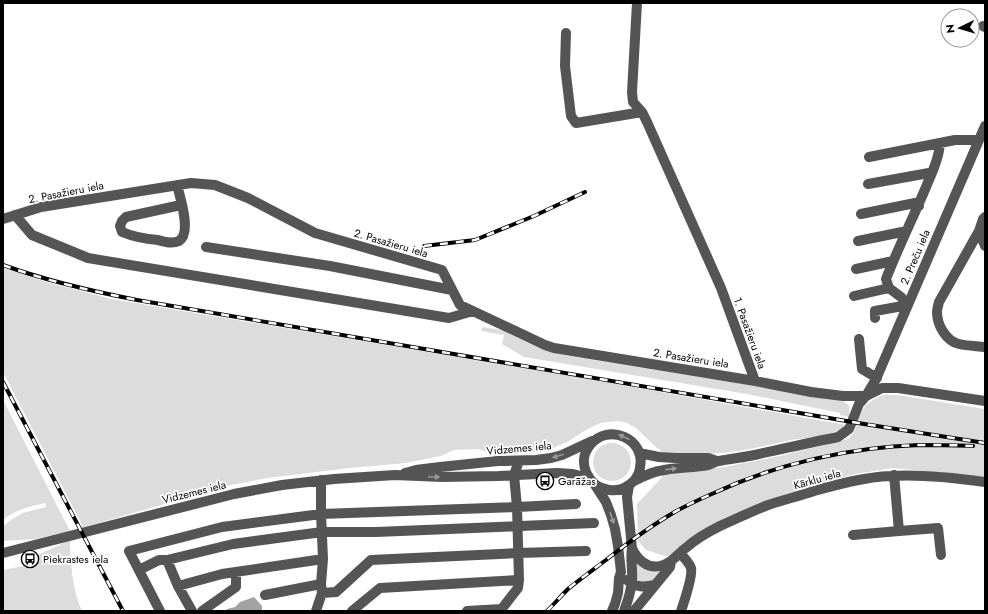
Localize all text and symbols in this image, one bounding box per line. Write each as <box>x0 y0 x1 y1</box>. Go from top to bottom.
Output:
north arrow <box>940 8 980 48</box>
text: N <box>942 24 958 34</box>
street label: 2. Pasažieru iela <box>27 177 105 207</box>
street label: 2. Pasažieru iela <box>352 225 430 261</box>
street label: 2. Preču iela <box>896 227 934 287</box>
street label: 1. Pasažieru iela <box>730 295 770 371</box>
street label: 2. Pasažieru iela <box>652 344 730 372</box>
one-way arrow <box>618 434 629 440</box>
street label: Vidzemes iela <box>486 437 552 459</box>
one-way arrow <box>552 453 565 459</box>
street label: Kārklu iela <box>792 465 842 493</box>
one-way arrow <box>665 466 677 473</box>
bus stop icon: Garāžas <box>535 471 555 491</box>
place label: Garāžas <box>558 473 596 489</box>
one-way arrow <box>428 474 441 480</box>
street label: Vidzemes iela <box>160 476 228 508</box>
one-way arrow <box>609 512 615 524</box>
bus stop icon: Piekrastes iela <box>20 549 40 569</box>
place label: Piekrastes iela <box>43 551 108 567</box>

